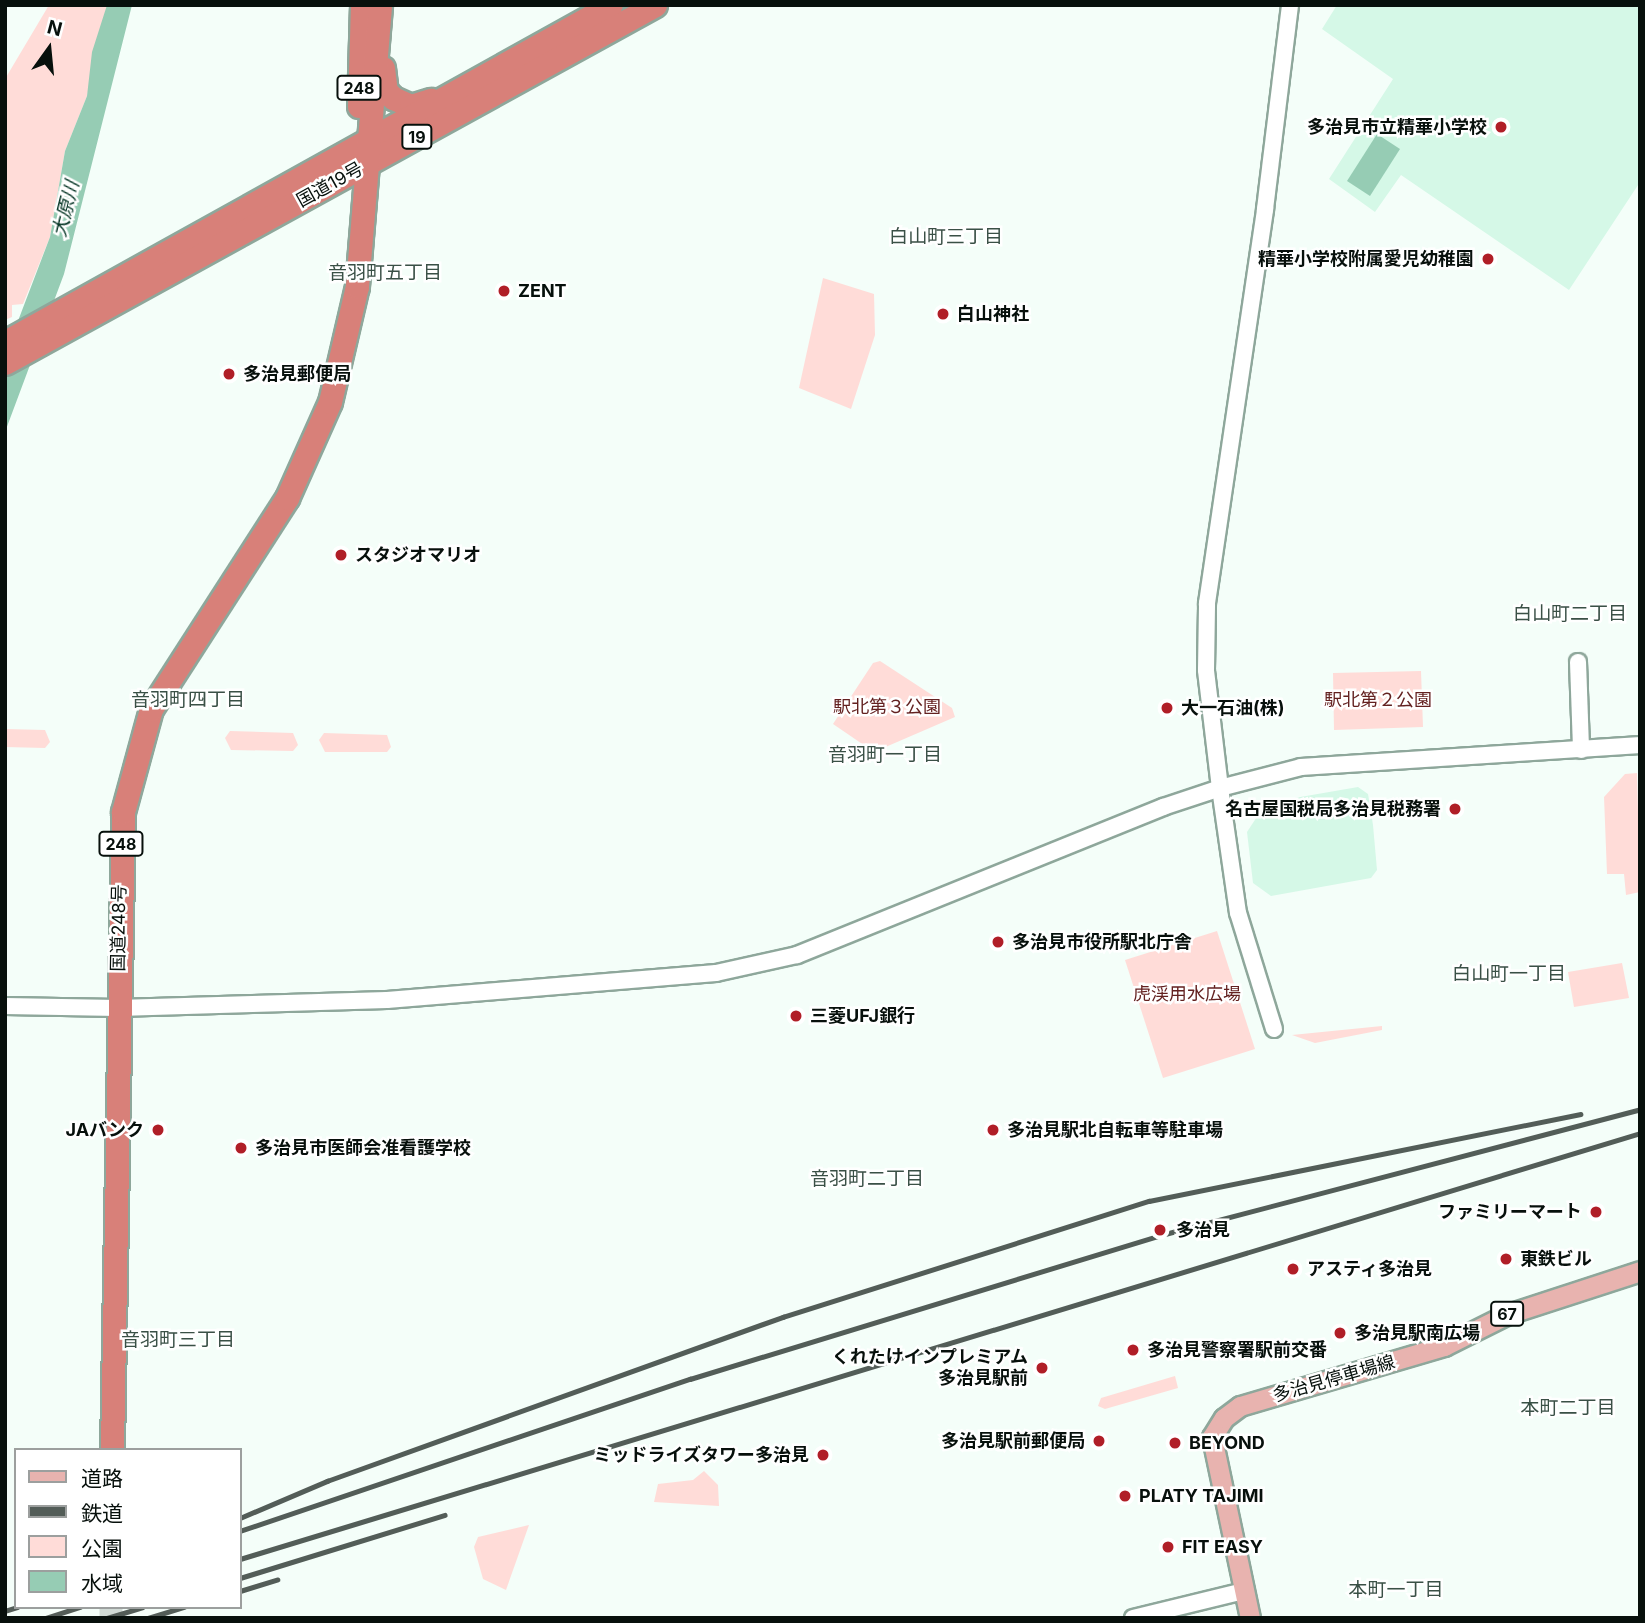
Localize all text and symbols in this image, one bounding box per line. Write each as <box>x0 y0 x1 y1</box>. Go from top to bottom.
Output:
north arrow <box>14 14 84 84</box>
text: N <box>45 15 65 41</box>
road number: 248 <box>336 76 382 100</box>
place label: 多治見市立精華小学校 <box>1307 116 1487 138</box>
marker: 多治見市立精華小学校 <box>1493 119 1509 135</box>
road number: 19 <box>401 125 433 150</box>
street label: 国道19号 <box>293 158 367 212</box>
water label: 大原川 <box>48 179 84 239</box>
district label: 白山町三丁目 <box>889 226 1003 248</box>
place label: 精華小学校附属愛児幼稚園 <box>1258 248 1474 270</box>
marker: 精華小学校附属愛児幼稚園 <box>1480 251 1496 267</box>
district label: 音羽町五丁目 <box>328 262 442 284</box>
place label: ZENT <box>518 280 567 302</box>
marker: ZENT <box>496 283 512 299</box>
place label: 白山神社 <box>957 303 1029 325</box>
marker: 白山神社 <box>935 306 951 322</box>
place label: 多治見郵便局 <box>243 363 351 385</box>
marker: 多治見郵便局 <box>221 366 237 382</box>
place label: スタジオマリオ <box>355 544 481 566</box>
marker: スタジオマリオ <box>333 547 349 563</box>
district label: 白山町二丁目 <box>1513 603 1627 625</box>
district label: 音羽町四丁目 <box>131 689 245 711</box>
park label: 駅北第２公園 <box>1324 689 1432 711</box>
park label: 駅北第３公園 <box>833 696 941 718</box>
place label: 大一石油(株) <box>1181 697 1285 719</box>
marker: 大一石油(株) <box>1159 700 1175 716</box>
district label: 音羽町一丁目 <box>828 744 942 766</box>
place label: 名古屋国税局多治見税務署 <box>1225 798 1441 820</box>
marker: 名古屋国税局多治見税務署 <box>1447 801 1463 817</box>
road number: 248 <box>98 832 144 856</box>
street label: 国道248号 <box>107 884 131 972</box>
place label: 多治見市役所駅北庁舎 <box>1012 931 1192 953</box>
marker: 多治見市役所駅北庁舎 <box>990 934 1006 950</box>
district label: 白山町一丁目 <box>1452 963 1566 985</box>
park label: 虎渓用水広場 <box>1133 983 1241 1005</box>
place label: 三菱UFJ銀行 <box>810 1005 915 1027</box>
marker: 三菱UFJ銀行 <box>788 1008 804 1024</box>
place label: JAバンク <box>66 1119 144 1141</box>
place label: 多治見駅北自転車等駐車場 <box>1007 1119 1223 1141</box>
marker: JAバンク <box>150 1122 166 1138</box>
marker: 多治見駅北自転車等駐車場 <box>985 1122 1001 1138</box>
place label: 多治見市医師会准看護学校 <box>255 1137 471 1159</box>
marker: 多治見市医師会准看護学校 <box>233 1140 249 1156</box>
district label: 音羽町二丁目 <box>810 1168 924 1190</box>
place label: ファミリーマート <box>1438 1201 1582 1223</box>
marker: ファミリーマート <box>1588 1204 1604 1220</box>
place label: 多治見 <box>1176 1219 1230 1241</box>
marker: 多治見 <box>1150 1220 1170 1240</box>
place label: 東鉄ビル <box>1520 1248 1592 1270</box>
marker: 東鉄ビル <box>1498 1251 1514 1267</box>
place label: アスティ多治見 <box>1307 1258 1433 1280</box>
marker: アスティ多治見 <box>1285 1261 1301 1277</box>
road number: 67 <box>1490 1302 1524 1326</box>
place label: 多治見駅南広場 <box>1354 1322 1480 1344</box>
marker: 多治見駅南広場 <box>1332 1325 1348 1341</box>
district label: 音羽町三丁目 <box>121 1329 235 1351</box>
place label: 多治見警察署駅前交番 <box>1147 1339 1327 1361</box>
marker: 多治見警察署駅前交番 <box>1125 1342 1141 1358</box>
place label: くれたけインプレミアム 多治見駅前 <box>830 1347 1028 1390</box>
street label: 多治見停車場線 <box>1270 1351 1398 1407</box>
marker: くれたけインプレミアム 多治見駅前 <box>1034 1360 1050 1376</box>
district label: 本町二丁目 <box>1521 1397 1615 1419</box>
place label: 多治見駅前郵便局 <box>941 1430 1085 1452</box>
place label: BEYOND <box>1189 1432 1265 1454</box>
marker: 多治見駅前郵便局 <box>1091 1433 1107 1449</box>
marker: BEYOND <box>1167 1435 1183 1451</box>
place label: ミッドライズタワー多治見 <box>593 1444 809 1466</box>
marker: ミッドライズタワー多治見 <box>815 1447 831 1463</box>
legend <box>14 1448 242 1609</box>
text: 道路 <box>81 1466 123 1491</box>
place label: PLATY TAJIMI <box>1139 1485 1264 1507</box>
marker: PLATY TAJIMI <box>1117 1488 1133 1504</box>
text: 鉄道 <box>81 1501 123 1526</box>
text: 公園 <box>81 1536 123 1561</box>
place label: FIT EASY <box>1182 1536 1263 1558</box>
marker: FIT EASY <box>1160 1539 1176 1555</box>
text: 水域 <box>81 1571 123 1596</box>
district label: 本町一丁目 <box>1349 1579 1443 1601</box>

